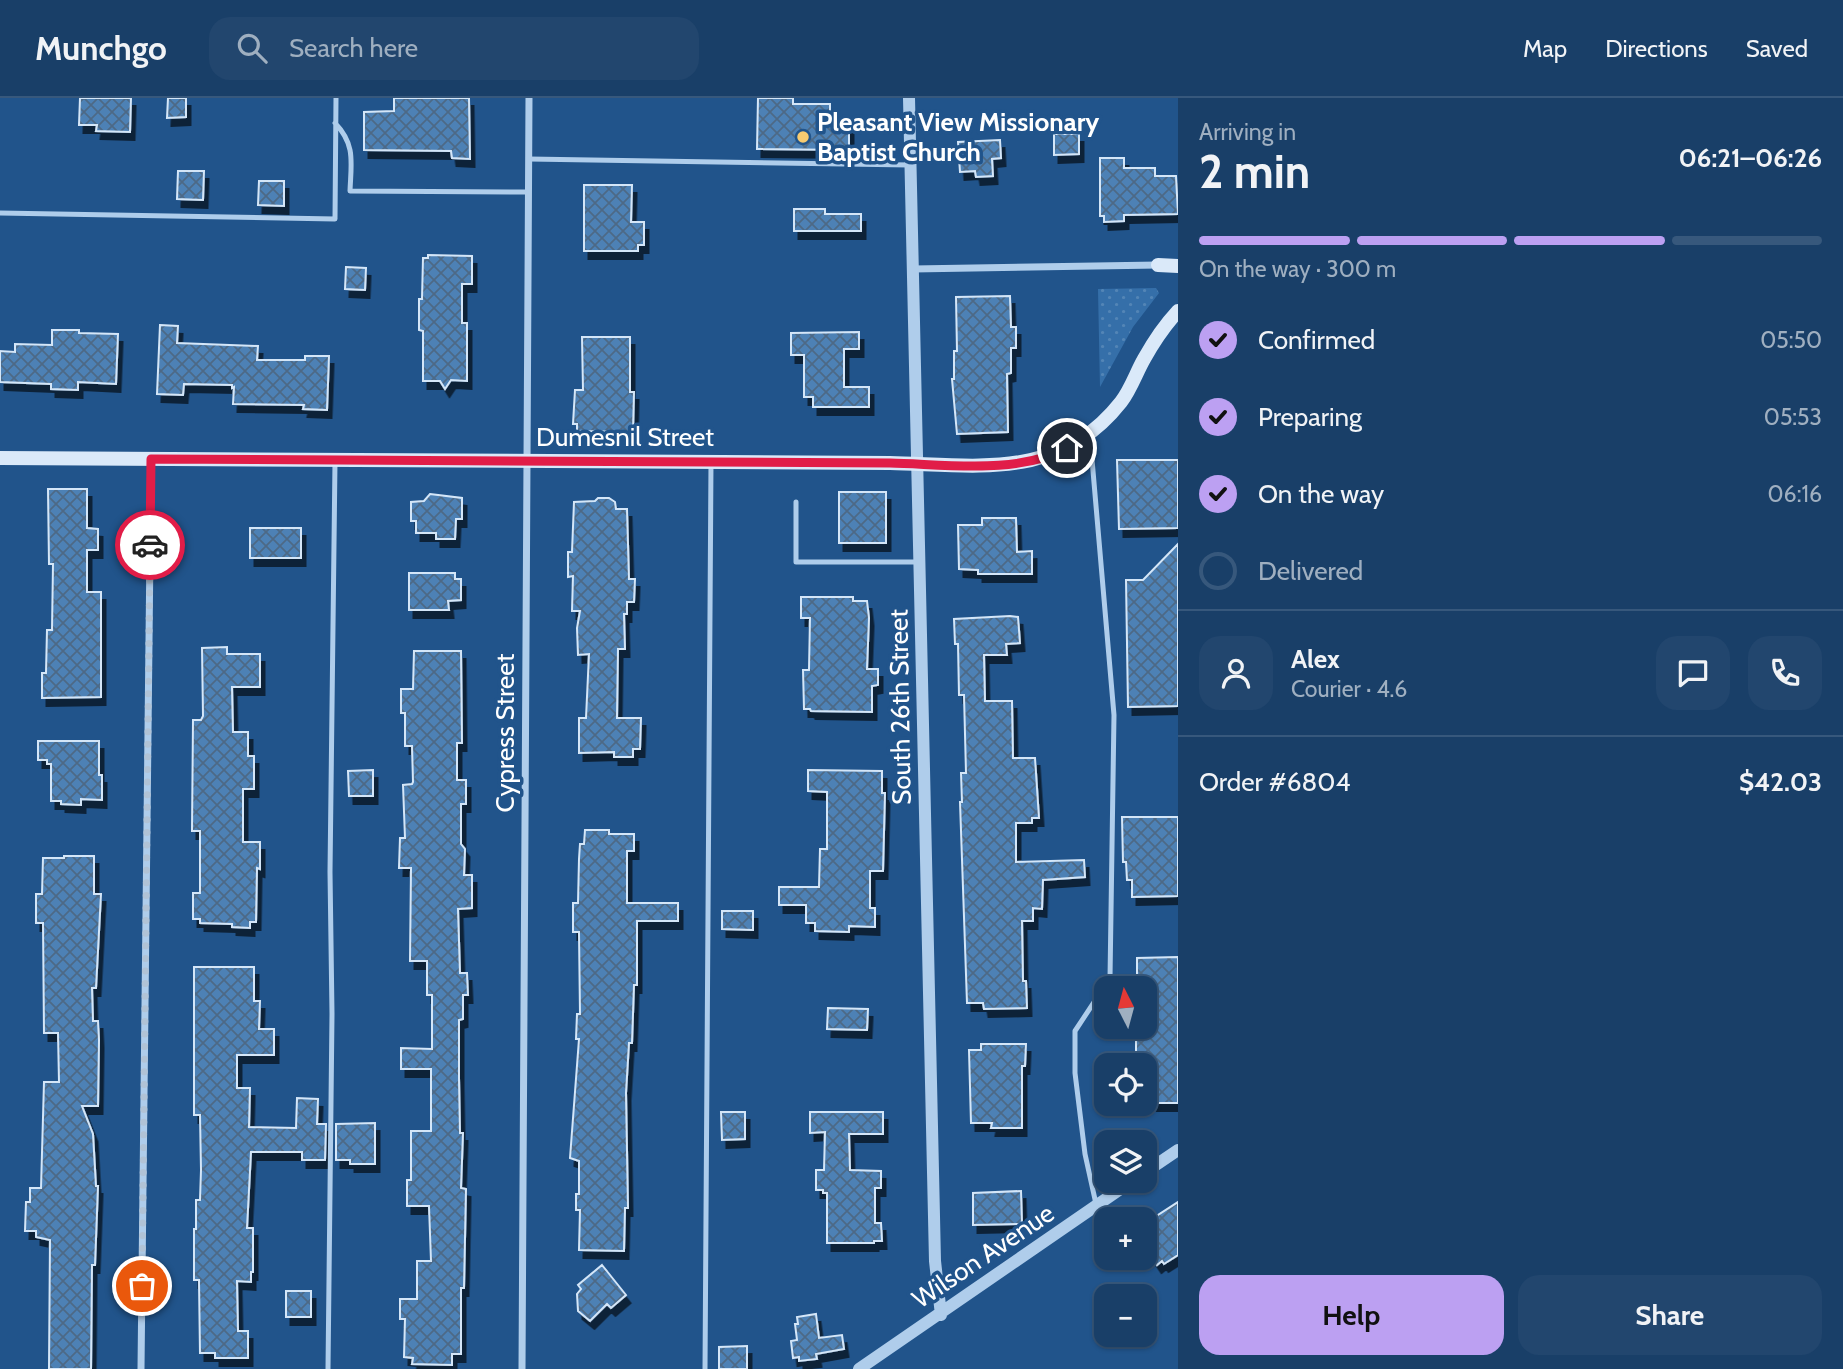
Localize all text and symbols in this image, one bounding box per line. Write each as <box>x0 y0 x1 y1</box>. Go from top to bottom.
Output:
search box <box>209 17 699 80</box>
text: Munchgo <box>35 28 167 68</box>
icon: search <box>233 29 271 67</box>
text: Search here <box>289 32 418 64</box>
text: Map <box>1523 34 1567 63</box>
text: Directions <box>1605 34 1708 63</box>
text: Saved <box>1746 34 1808 63</box>
place label: Pleasant View Missionary Baptist Church <box>817 106 1099 168</box>
text: Arriving in <box>1199 118 1296 146</box>
marker: Pleasant View Missionary Baptist Church <box>795 129 811 145</box>
text: 06:21–06:26 <box>1678 142 1822 174</box>
text: 2 min <box>1199 144 1310 200</box>
text: On the way · 300 m <box>1199 255 1396 283</box>
icon: check <box>1199 321 1237 359</box>
text: Confirmed <box>1258 324 1375 356</box>
text: 05:50 <box>1760 326 1822 354</box>
icon: check <box>1199 398 1237 436</box>
text: Preparing <box>1258 401 1362 433</box>
text: 05:53 <box>1764 403 1822 431</box>
pin <box>1037 418 1097 478</box>
street label: Dumesnil Street <box>536 421 714 453</box>
icon: home <box>1048 429 1086 467</box>
icon: check <box>1199 475 1237 513</box>
text: On the way <box>1258 478 1384 510</box>
text: 06:16 <box>1768 480 1822 508</box>
courier <box>115 510 185 580</box>
icon: car <box>131 526 169 564</box>
text: Delivered <box>1258 555 1363 587</box>
street label: South 26th Street <box>882 609 918 805</box>
button: person <box>1199 636 1273 710</box>
button: chat <box>1656 636 1730 710</box>
button: phone <box>1748 636 1822 710</box>
text: Alex <box>1291 643 1340 675</box>
street label: Cypress Street <box>489 653 521 812</box>
text: Courier · 4.6 <box>1291 675 1407 703</box>
text: Order #6804 <box>1199 766 1351 798</box>
text: $42.03 <box>1739 766 1822 798</box>
north arrow <box>1094 976 1157 1040</box>
map controls <box>1094 976 1157 1347</box>
button: locate <box>1094 1053 1157 1116</box>
button: layers <box>1094 1130 1157 1193</box>
street label: Wilson Avenue <box>906 1197 1060 1315</box>
button: + <box>1094 1207 1157 1270</box>
pin <box>112 1256 172 1316</box>
icon: bag <box>123 1267 161 1305</box>
button: Help <box>1199 1275 1504 1355</box>
button: Share <box>1518 1275 1822 1355</box>
button: − <box>1094 1284 1157 1347</box>

